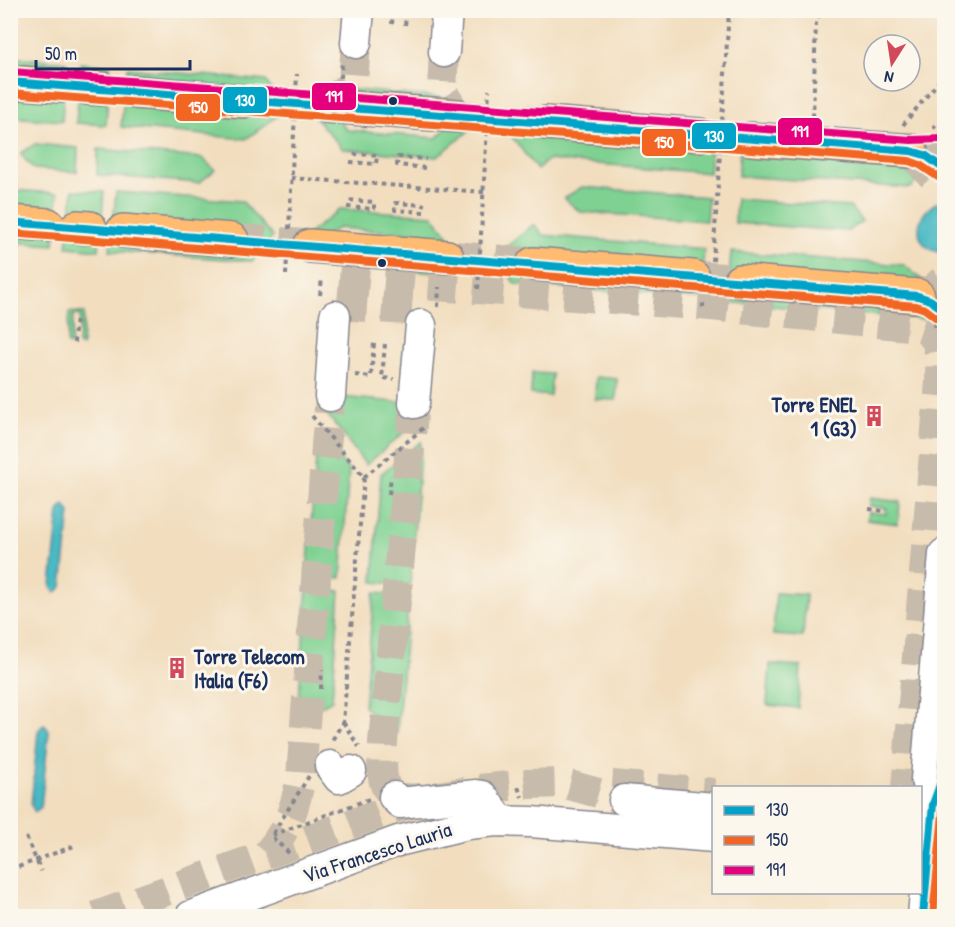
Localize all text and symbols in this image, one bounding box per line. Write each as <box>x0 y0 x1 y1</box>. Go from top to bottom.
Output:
scale bar <box>36 33 190 71</box>
north arrow <box>862 33 922 93</box>
text: 50 m <box>45 41 77 66</box>
text: N <box>882 66 895 89</box>
line badge: 191 <box>311 82 357 111</box>
text: 191 <box>325 85 343 107</box>
line badge: 130 <box>222 86 268 114</box>
text: 130 <box>235 89 255 111</box>
line badge: 150 <box>175 93 221 122</box>
unlabelled marker <box>387 95 399 107</box>
text: 150 <box>188 96 208 118</box>
line badge: 191 <box>777 117 823 146</box>
text: 191 <box>791 120 809 142</box>
line badge: 130 <box>691 122 737 150</box>
text: 130 <box>704 125 724 147</box>
line badge: 150 <box>641 128 687 157</box>
text: 150 <box>654 131 674 153</box>
unlabelled marker <box>376 257 388 269</box>
place label: Torre ENEL 1 (G3) <box>771 390 857 443</box>
building icon: Torre ENEL 1 (G3) <box>862 404 886 428</box>
place label: Torre Telecom Italia (F6) <box>193 642 305 695</box>
building icon: Torre Telecom Italia (F6) <box>165 656 189 680</box>
legend <box>712 786 922 894</box>
text: 130 <box>766 797 789 822</box>
street label: Via Francesco Lauria <box>299 814 455 890</box>
text: 150 <box>766 827 788 852</box>
text: 191 <box>766 857 786 882</box>

